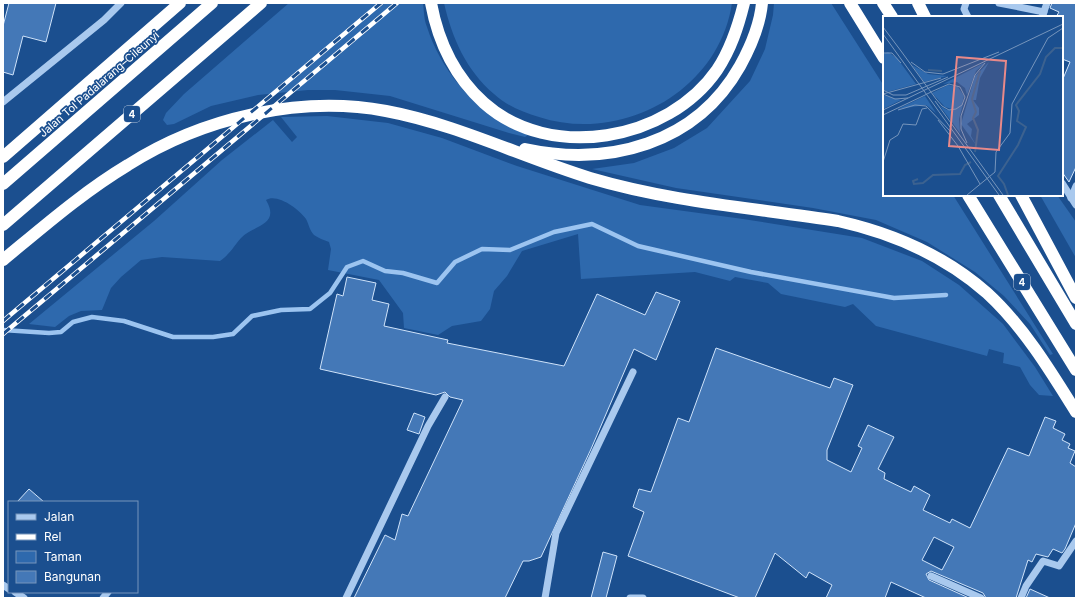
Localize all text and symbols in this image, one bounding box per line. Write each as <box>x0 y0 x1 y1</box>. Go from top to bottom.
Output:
inset map <box>883 16 1063 196</box>
street label: Jalan Tol Padalarang–Cileunyi <box>36 28 162 140</box>
road number: 4 <box>124 106 140 122</box>
road number: 4 <box>1014 274 1030 290</box>
legend <box>8 501 138 593</box>
text: Jalan <box>44 509 74 524</box>
text: Rel <box>44 529 61 544</box>
text: Taman <box>44 549 82 564</box>
text: Bangunan <box>44 569 101 584</box>

